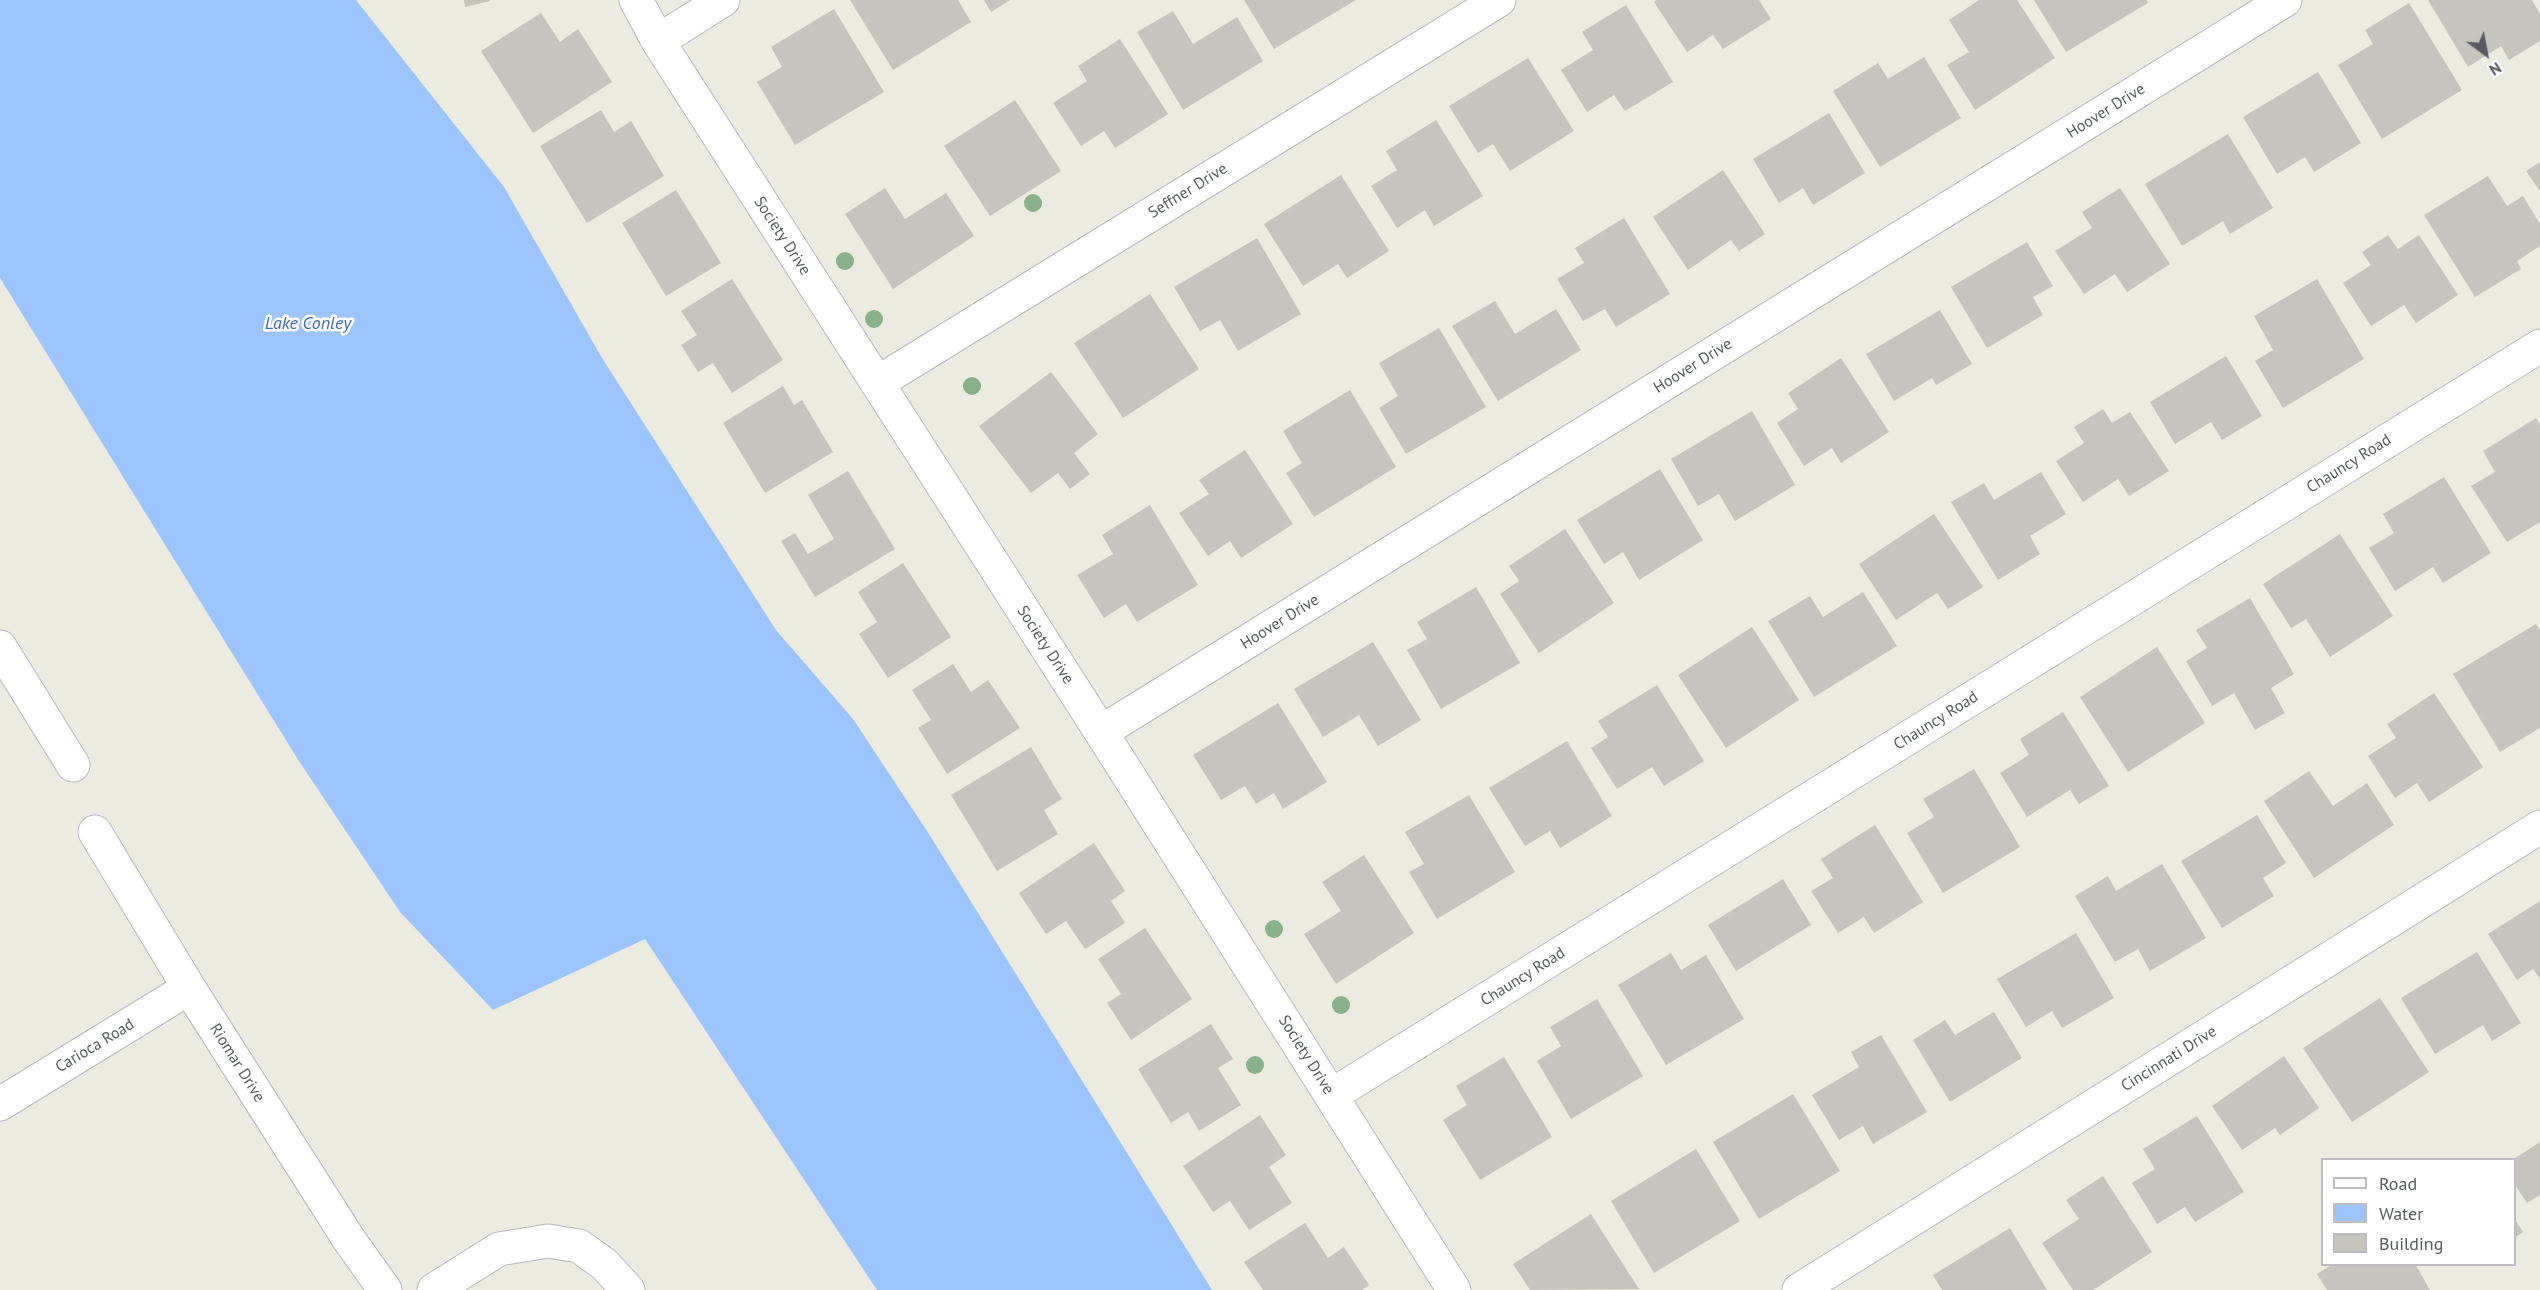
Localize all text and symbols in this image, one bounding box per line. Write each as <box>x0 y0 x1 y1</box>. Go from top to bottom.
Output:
north arrow <box>2456 24 2516 84</box>
text: N <box>2486 58 2505 81</box>
street label: Hoover Drive <box>2063 79 2149 143</box>
street label: Seffner Drive <box>1145 159 1231 223</box>
street label: Society Drive <box>750 193 814 279</box>
water label: Lake Conley <box>265 313 351 335</box>
street label: Hoover Drive <box>1650 334 1736 398</box>
street label: Chauncy Road <box>2303 430 2395 498</box>
street label: Hoover Drive <box>1237 590 1323 654</box>
street label: Society Drive <box>1013 602 1077 688</box>
street label: Chauncy Road <box>1890 687 1982 755</box>
street label: Chauncy Road <box>1477 943 1569 1011</box>
street label: Society Drive <box>1274 1012 1338 1098</box>
street label: Carioca Road <box>52 1015 138 1077</box>
street label: Riomar Drive <box>205 1020 269 1106</box>
street label: Cincinnati Drive <box>2118 1022 2220 1096</box>
legend <box>2321 1158 2516 1266</box>
text: Road <box>2379 1172 2417 1195</box>
text: Water <box>2379 1202 2423 1225</box>
text: Building <box>2379 1232 2443 1255</box>

